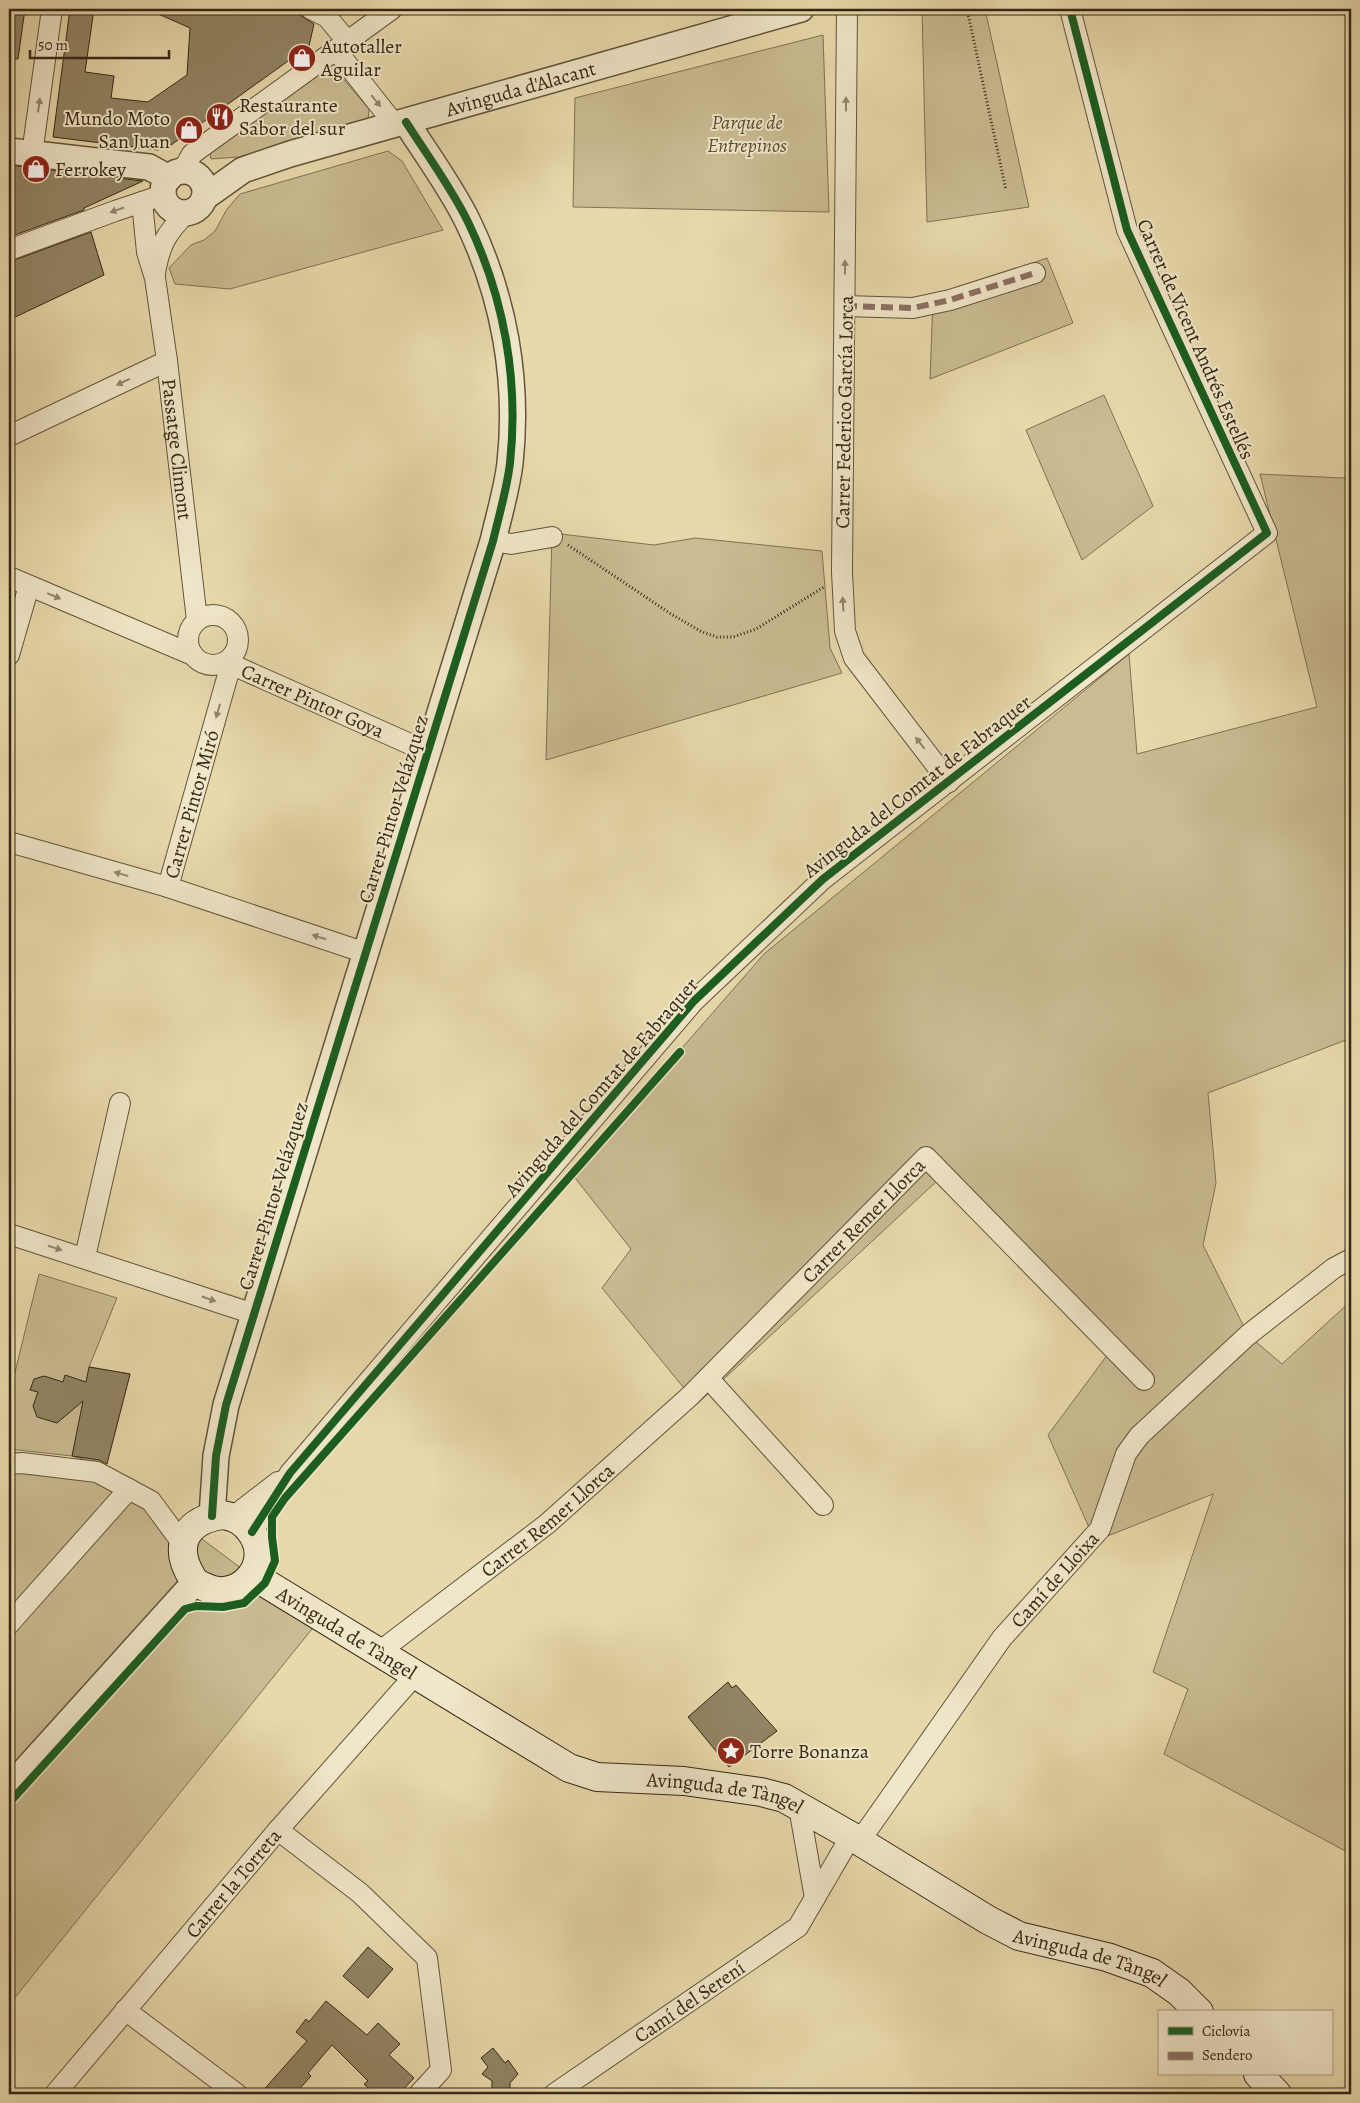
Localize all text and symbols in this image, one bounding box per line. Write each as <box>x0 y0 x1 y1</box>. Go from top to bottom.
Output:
scale bar <box>30 28 169 60</box>
place label: Autotaller Aguilar <box>320 33 402 83</box>
text: 50 m <box>38 35 68 55</box>
shop icon: Autotaller Aguilar <box>287 43 317 73</box>
street label: Avinguda d'Alacant <box>442 55 599 123</box>
place label: Restaurante Sabor del sur <box>239 92 346 142</box>
one-way arrow <box>371 94 382 107</box>
one-way arrow <box>842 96 850 112</box>
one-way arrow <box>35 97 43 113</box>
restaurant icon: Restaurante Sabor del sur <box>205 102 235 132</box>
place label: Mundo Moto San Juan <box>64 105 170 155</box>
park label: Parque de Entrepinos <box>707 109 787 159</box>
shop icon: Mundo Moto San Juan <box>174 115 204 145</box>
shop icon: Ferrokey <box>21 154 51 184</box>
place label: Ferrokey <box>55 156 127 183</box>
one-way arrow <box>109 207 124 215</box>
street label: Carrer de Vicent Andrés Estellés <box>1130 215 1261 464</box>
one-way arrow <box>841 259 849 275</box>
street label: Carrer Federico García Lorca <box>829 294 860 529</box>
street label: Passatge Climont <box>155 377 198 522</box>
one-way arrow <box>116 378 130 386</box>
one-way arrow <box>47 593 61 601</box>
one-way arrow <box>839 596 847 612</box>
street label: Carrer Pintor Goya <box>237 657 389 745</box>
street label: Avinguda del Comtat de Fabraquer <box>797 689 1037 885</box>
one-way arrow <box>213 704 221 719</box>
street label: Carrer Pintor Velázquez <box>352 712 435 907</box>
street label: Carrer Pintor Miró <box>158 727 226 882</box>
one-way arrow <box>914 737 925 750</box>
one-way arrow <box>114 870 129 878</box>
one-way arrow <box>312 933 327 940</box>
street label: Avinguda del Comtat de Fabraquer <box>498 972 704 1204</box>
street label: Carrer Pintor Velázquez <box>232 1099 315 1294</box>
street label: Carrer Remer Llorca <box>796 1152 932 1289</box>
one-way arrow <box>48 1245 63 1252</box>
one-way arrow <box>202 1296 217 1304</box>
street label: Carrer Remer Llorca <box>476 1457 621 1584</box>
street label: Camí de Lloixa <box>1005 1525 1106 1634</box>
street label: Avinguda de Tàngel <box>271 1580 422 1686</box>
place icon: Torre Bonanza <box>716 1736 746 1766</box>
place label: Torre Bonanza <box>750 1738 870 1765</box>
street label: Avinguda de Tàngel <box>645 1766 808 1820</box>
street label: Carrer la Torreta <box>179 1822 288 1944</box>
street label: Avinguda de Tàngel <box>1009 1922 1172 1994</box>
street label: Camí del Serení <box>629 1954 750 2049</box>
legend <box>1158 2010 1332 2076</box>
text: Ciclovía <box>1202 2021 1250 2041</box>
text: Sendero <box>1202 2045 1252 2065</box>

